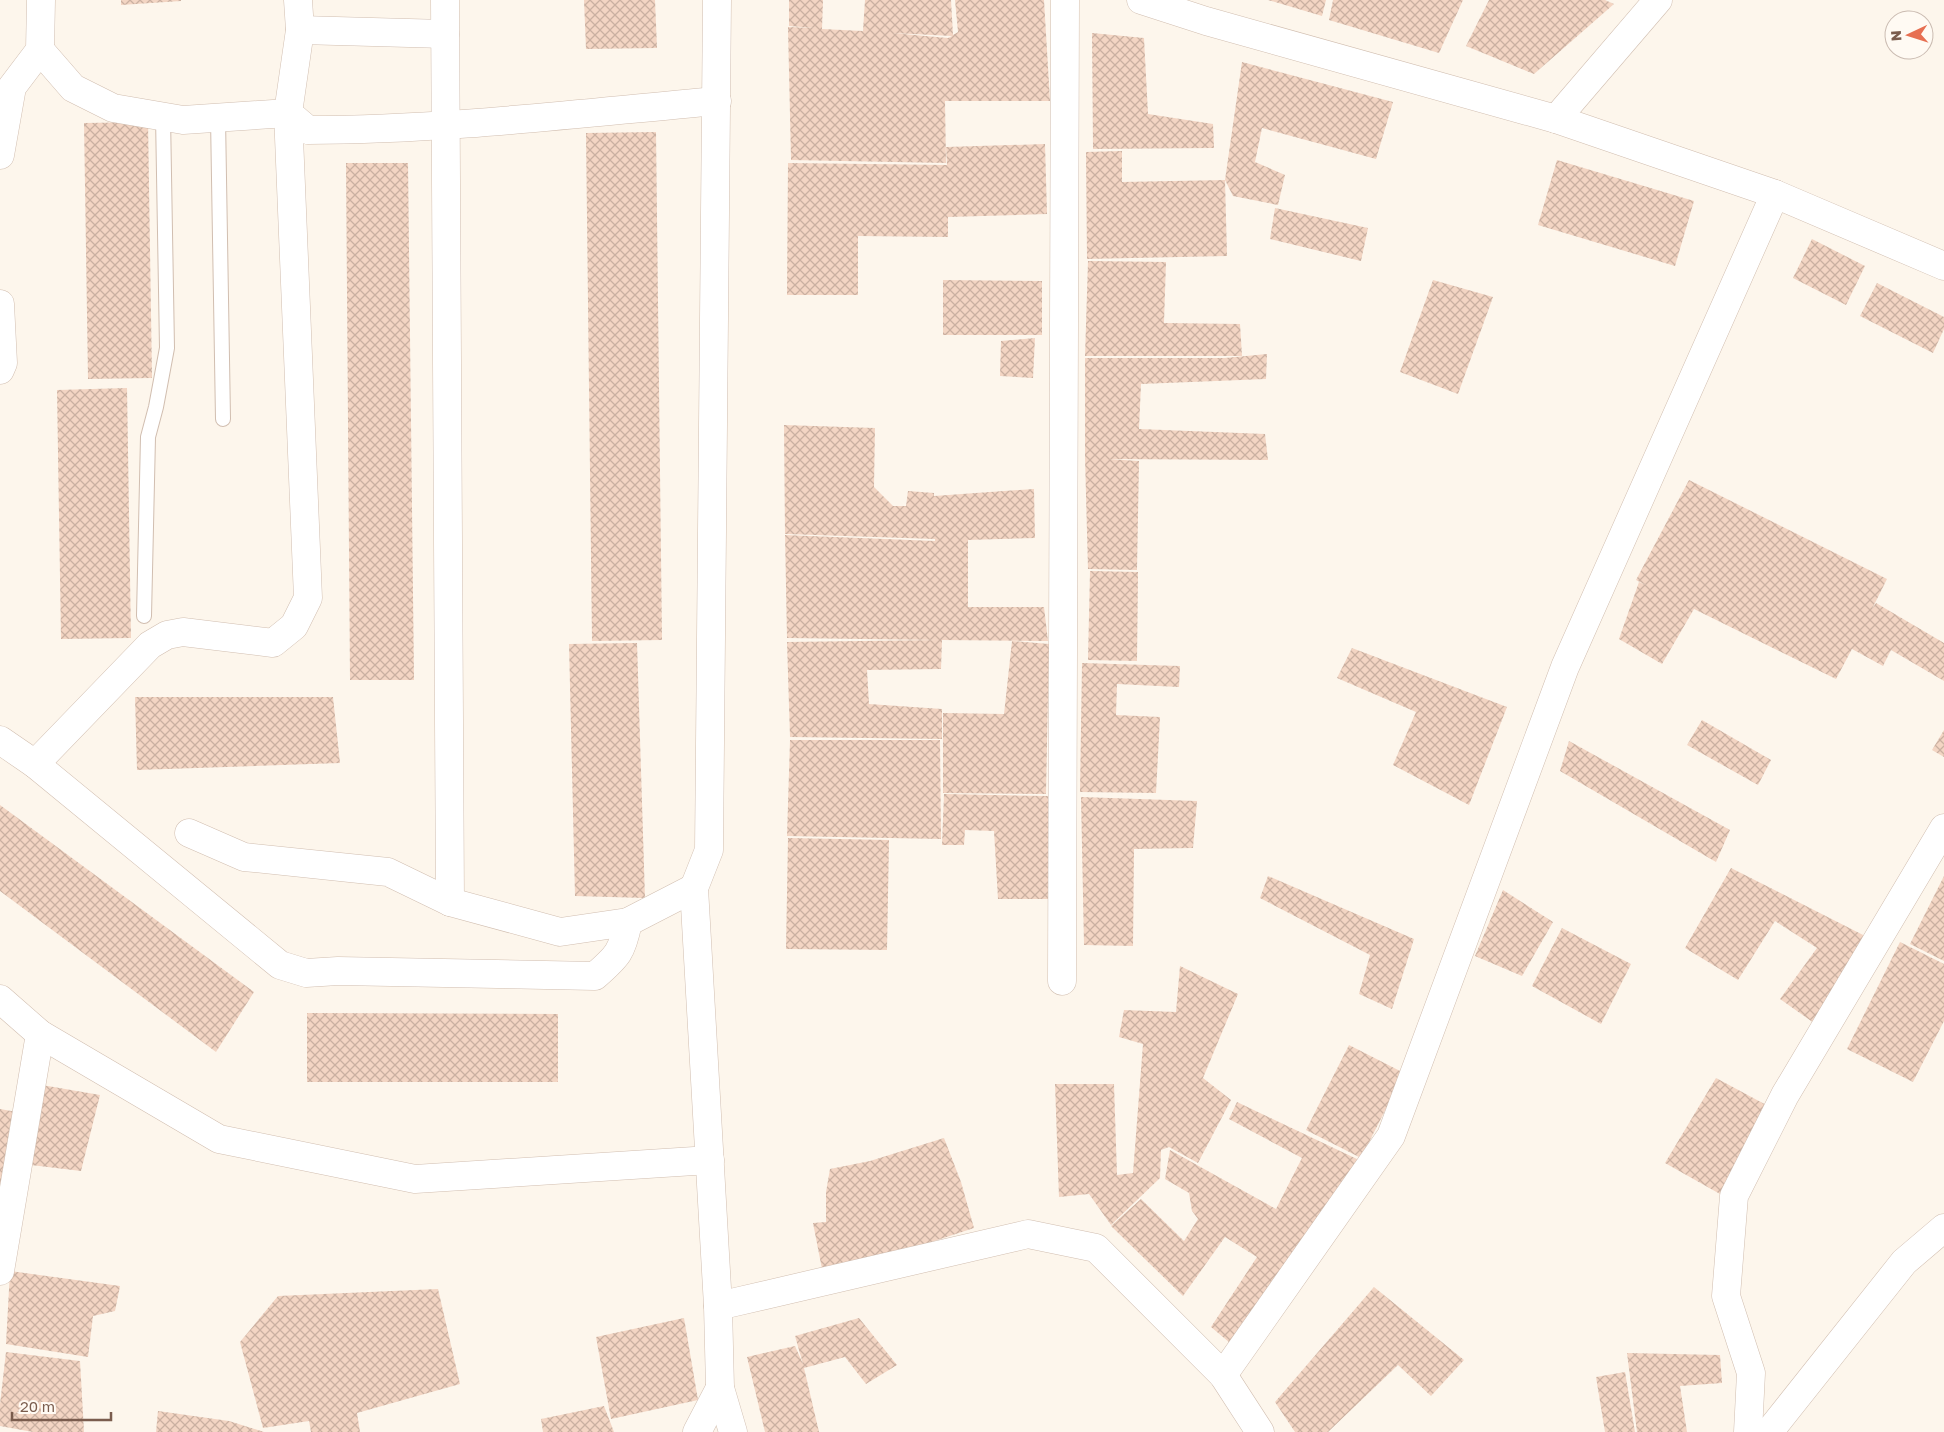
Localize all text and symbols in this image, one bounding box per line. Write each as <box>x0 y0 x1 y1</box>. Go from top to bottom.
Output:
north arrow <box>1884 10 1934 60</box>
text: N <box>1887 30 1904 42</box>
scale bar <box>12 1390 111 1422</box>
text: 20 m <box>20 1397 55 1415</box>

